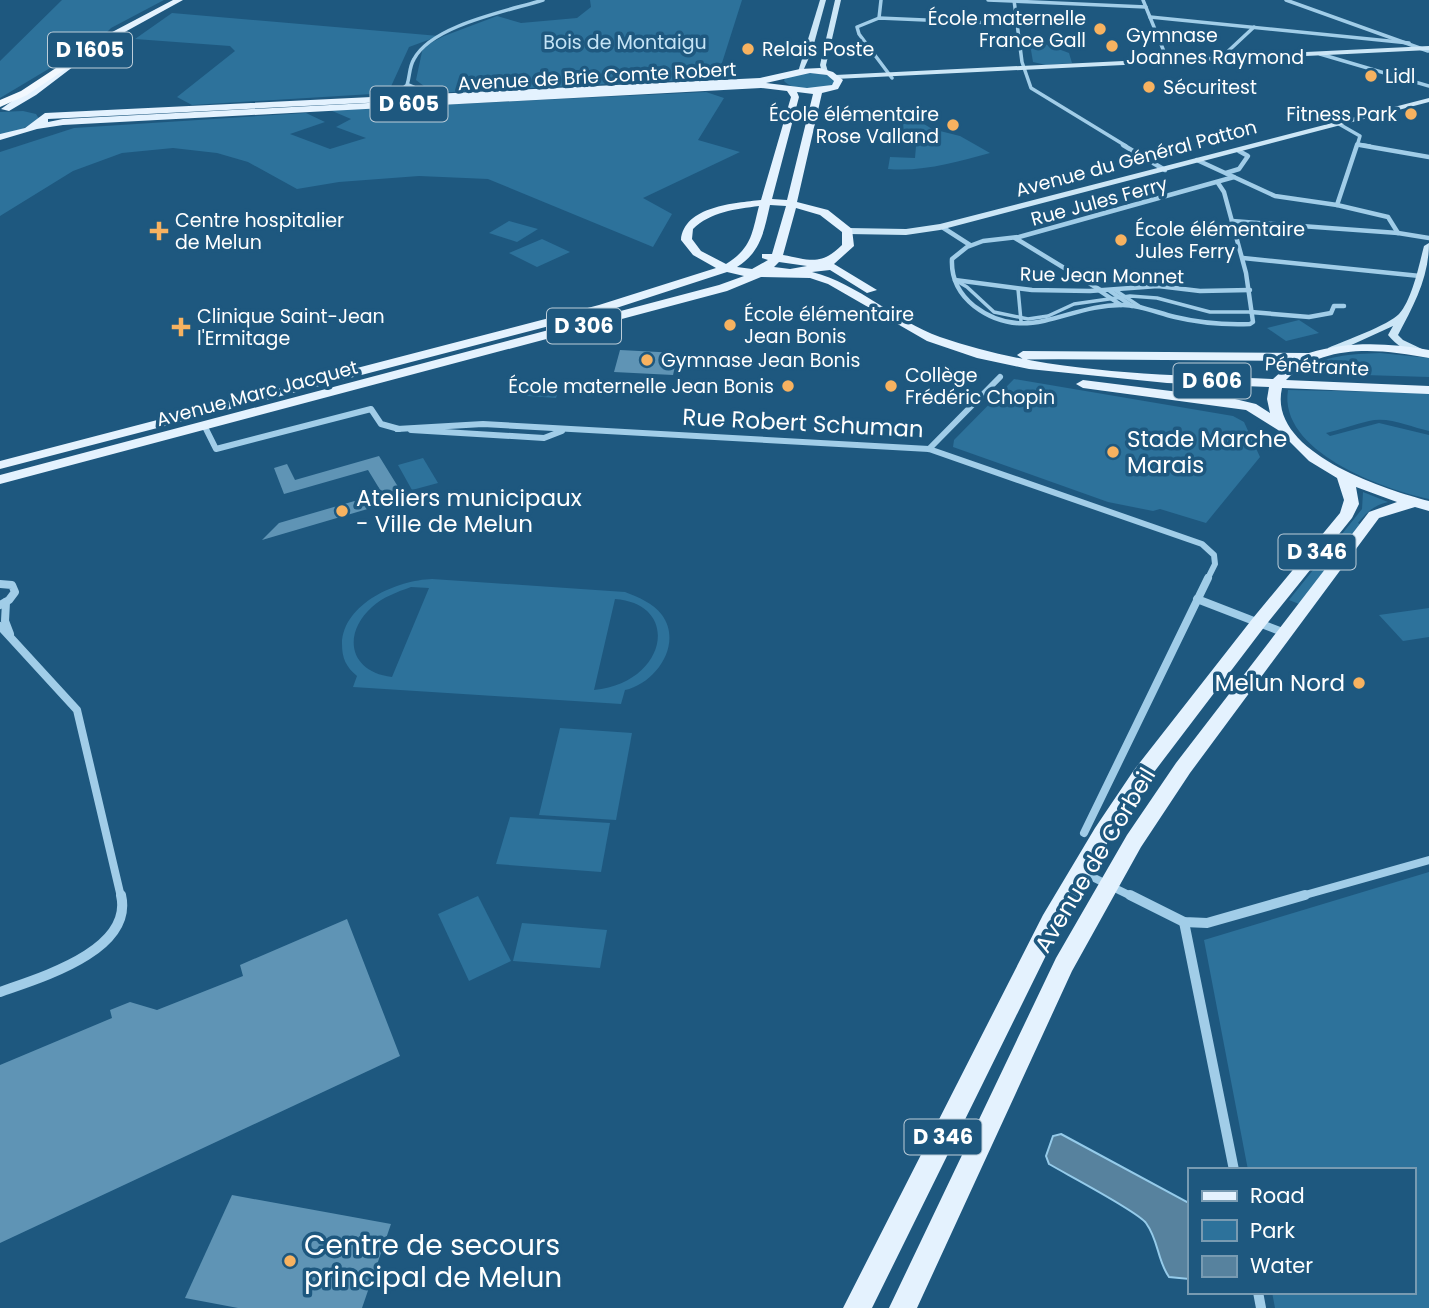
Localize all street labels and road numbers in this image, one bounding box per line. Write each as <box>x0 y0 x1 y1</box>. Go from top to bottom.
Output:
road number: D 1605 <box>48 32 132 68</box>
street label: Avenue de Brie Comte Robert <box>457 56 737 97</box>
road number: D 605 <box>370 86 448 122</box>
street label: Avenue du Général Patton <box>1013 113 1260 204</box>
street label: Rue Jules Ferry <box>1028 170 1171 233</box>
street label: Rue Jean Monnet <box>1020 261 1184 290</box>
road number: D 306 <box>547 308 621 344</box>
street label: Pénétrante <box>1264 350 1370 383</box>
street label: Avenue Marc Jacquet <box>153 354 361 433</box>
road number: D 606 <box>1174 364 1250 398</box>
street label: Rue Robert Schuman <box>682 401 924 445</box>
road number: D 346 <box>1278 534 1356 570</box>
street label: Avenue de Corbeil <box>1027 761 1163 959</box>
road number: D 346 <box>904 1120 982 1154</box>

